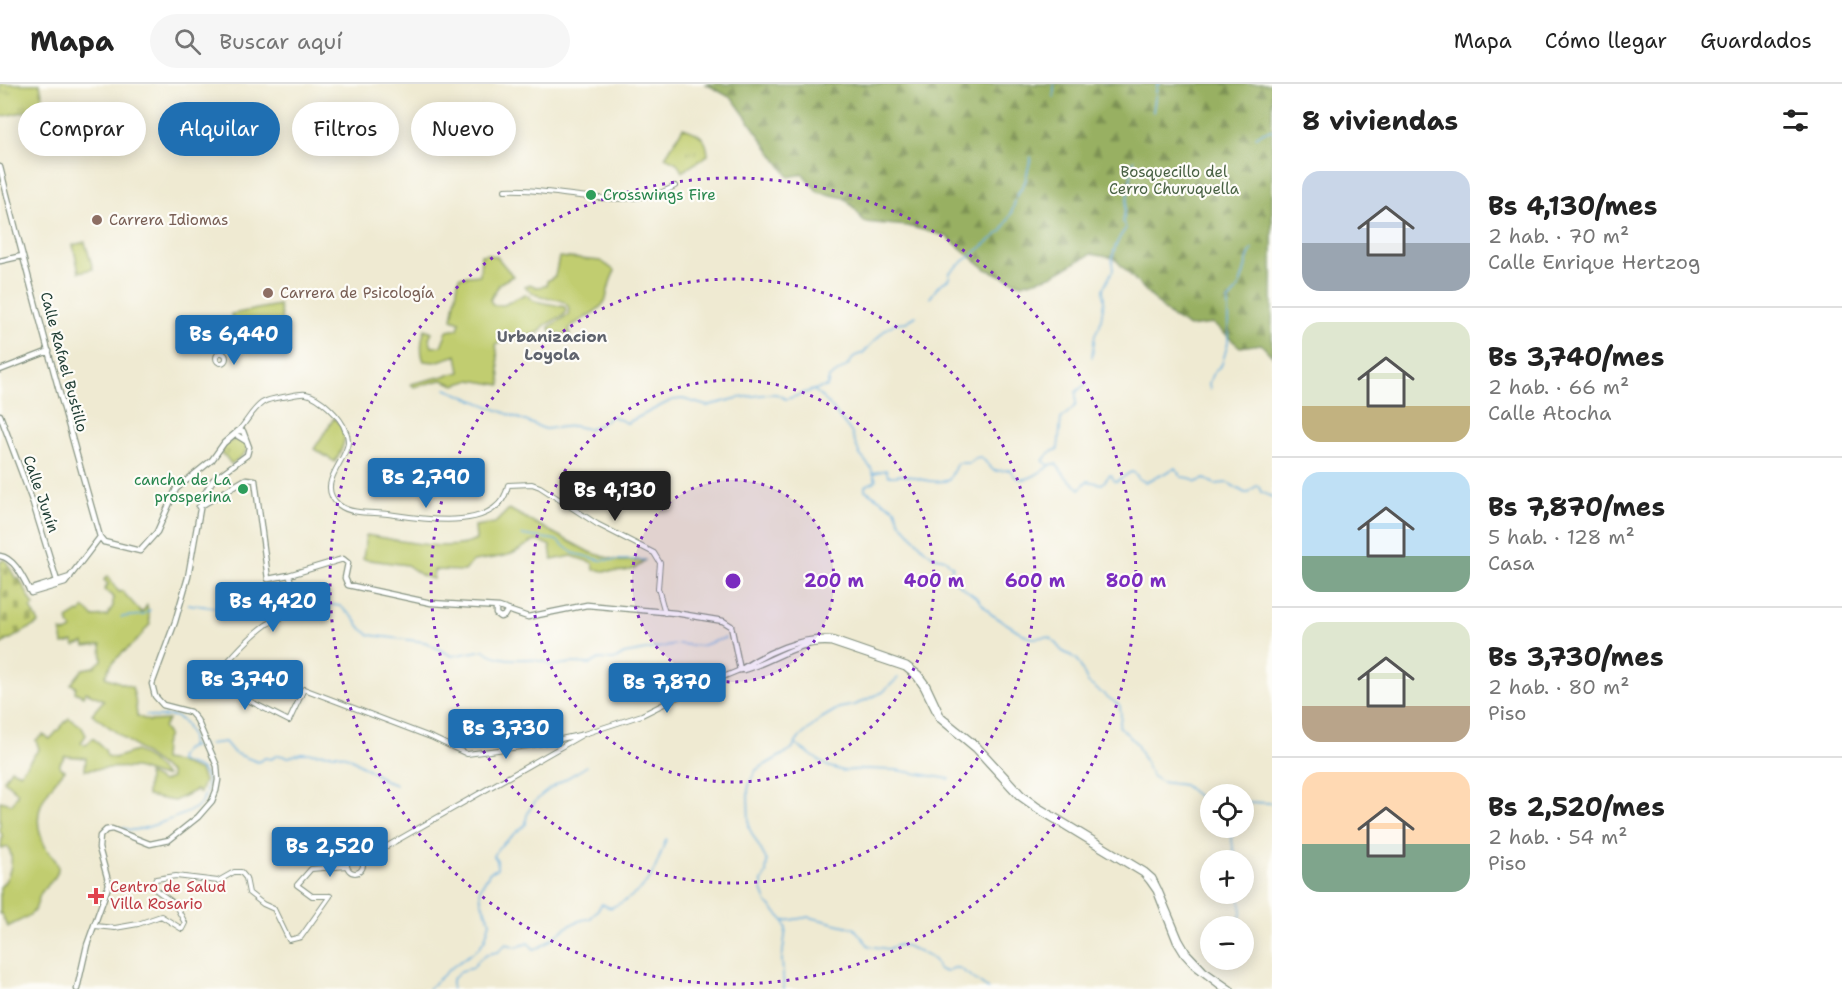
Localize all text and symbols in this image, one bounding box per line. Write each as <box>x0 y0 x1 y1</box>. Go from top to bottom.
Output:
search box <box>150 14 570 68</box>
text: Mapa <box>30 22 114 60</box>
icon: search <box>171 25 204 58</box>
text: Buscar aquí <box>219 27 342 56</box>
text: Mapa <box>1454 27 1512 55</box>
text: Cómo llegar <box>1545 27 1667 55</box>
text: Guardados <box>1700 27 1812 55</box>
chip: Comprar <box>18 102 146 156</box>
chip: Alquilar <box>158 102 280 156</box>
chip: Filtros <box>292 102 399 156</box>
chip: Nuevo <box>411 102 516 156</box>
text: 8 viviendas <box>1302 103 1458 138</box>
icon: filters <box>1779 104 1812 137</box>
park label: Bosquecillo del Cerro Churuquella <box>1109 162 1240 199</box>
place label: Crosswings Fire <box>603 185 716 205</box>
marker: Crosswings Fire <box>584 188 598 202</box>
text: Bs 4,130/mes <box>1488 188 1657 223</box>
icon: home <box>1350 195 1422 267</box>
place label: Carrera Idiomas <box>109 210 229 230</box>
marker: Carrera Idiomas <box>90 213 104 227</box>
text: 2 hab. · 70 m² <box>1488 223 1629 249</box>
text: Calle Enrique Hertzog <box>1488 249 1700 275</box>
place label: Carrera de Psicología <box>280 283 435 303</box>
marker: Carrera de Psicología <box>261 286 275 300</box>
street label: Calle Rafael Bustillo <box>36 290 92 434</box>
pin: Bs 6,440 <box>172 315 296 366</box>
text: Bs 6,440 <box>189 321 279 347</box>
district label: Urbanizacion Loyola <box>497 326 608 365</box>
text: Bs 3,740/mes <box>1488 339 1664 374</box>
icon: home <box>1350 346 1422 418</box>
text: 2 hab. · 66 m² <box>1488 374 1629 400</box>
text: Calle Atocha <box>1488 400 1611 426</box>
street label: Calle Junín <box>18 453 64 535</box>
pin: Bs 2,790 <box>364 458 488 509</box>
text: Bs 2,790 <box>382 464 470 490</box>
place label: cancha de La prosperina <box>134 470 232 507</box>
pin: Bs 4,130 <box>553 471 677 522</box>
text: Bs 4,130 <box>574 477 656 503</box>
marker: cancha de La prosperina <box>236 482 250 496</box>
text: Bs 7,870/mes <box>1488 489 1665 524</box>
icon: home <box>1350 496 1422 568</box>
text: 5 hab. · 128 m² <box>1488 524 1635 550</box>
text: Casa <box>1488 550 1534 576</box>
text: 200 m <box>804 569 865 593</box>
text: 400 m <box>904 569 965 593</box>
text: 600 m <box>1005 569 1066 593</box>
text: 800 m <box>1106 569 1167 593</box>
centre of rings <box>723 571 743 591</box>
pin: Bs 4,420 <box>211 582 335 633</box>
text: Bs 4,420 <box>229 588 317 614</box>
text: Bs 3,730/mes <box>1488 639 1664 674</box>
icon: home <box>1350 646 1422 718</box>
pin: Bs 3,740 <box>183 660 307 711</box>
pin: Bs 7,870 <box>605 663 729 714</box>
text: Bs 3,740 <box>201 666 289 692</box>
text: Bs 7,870 <box>623 669 711 695</box>
text: 2 hab. · 80 m² <box>1488 674 1629 700</box>
text: Piso <box>1488 700 1526 726</box>
pin: Bs 3,730 <box>444 709 568 760</box>
text: Bs 3,730 <box>462 715 550 741</box>
map controls <box>1200 784 1254 970</box>
button: locate <box>1200 784 1254 838</box>
text: Bs 2,520/mes <box>1488 789 1665 824</box>
icon: home <box>1350 796 1422 868</box>
text: 2 hab. · 54 m² <box>1488 824 1628 850</box>
pin: Bs 2,520 <box>268 827 392 878</box>
text: Bs 2,520 <box>286 833 374 859</box>
button: + <box>1200 850 1254 904</box>
text: Piso <box>1488 850 1526 876</box>
place label: Centro de Salud Villa Rosario <box>110 877 226 914</box>
marker: Centro de Salud Villa Rosario <box>87 887 105 905</box>
button: − <box>1200 916 1254 970</box>

